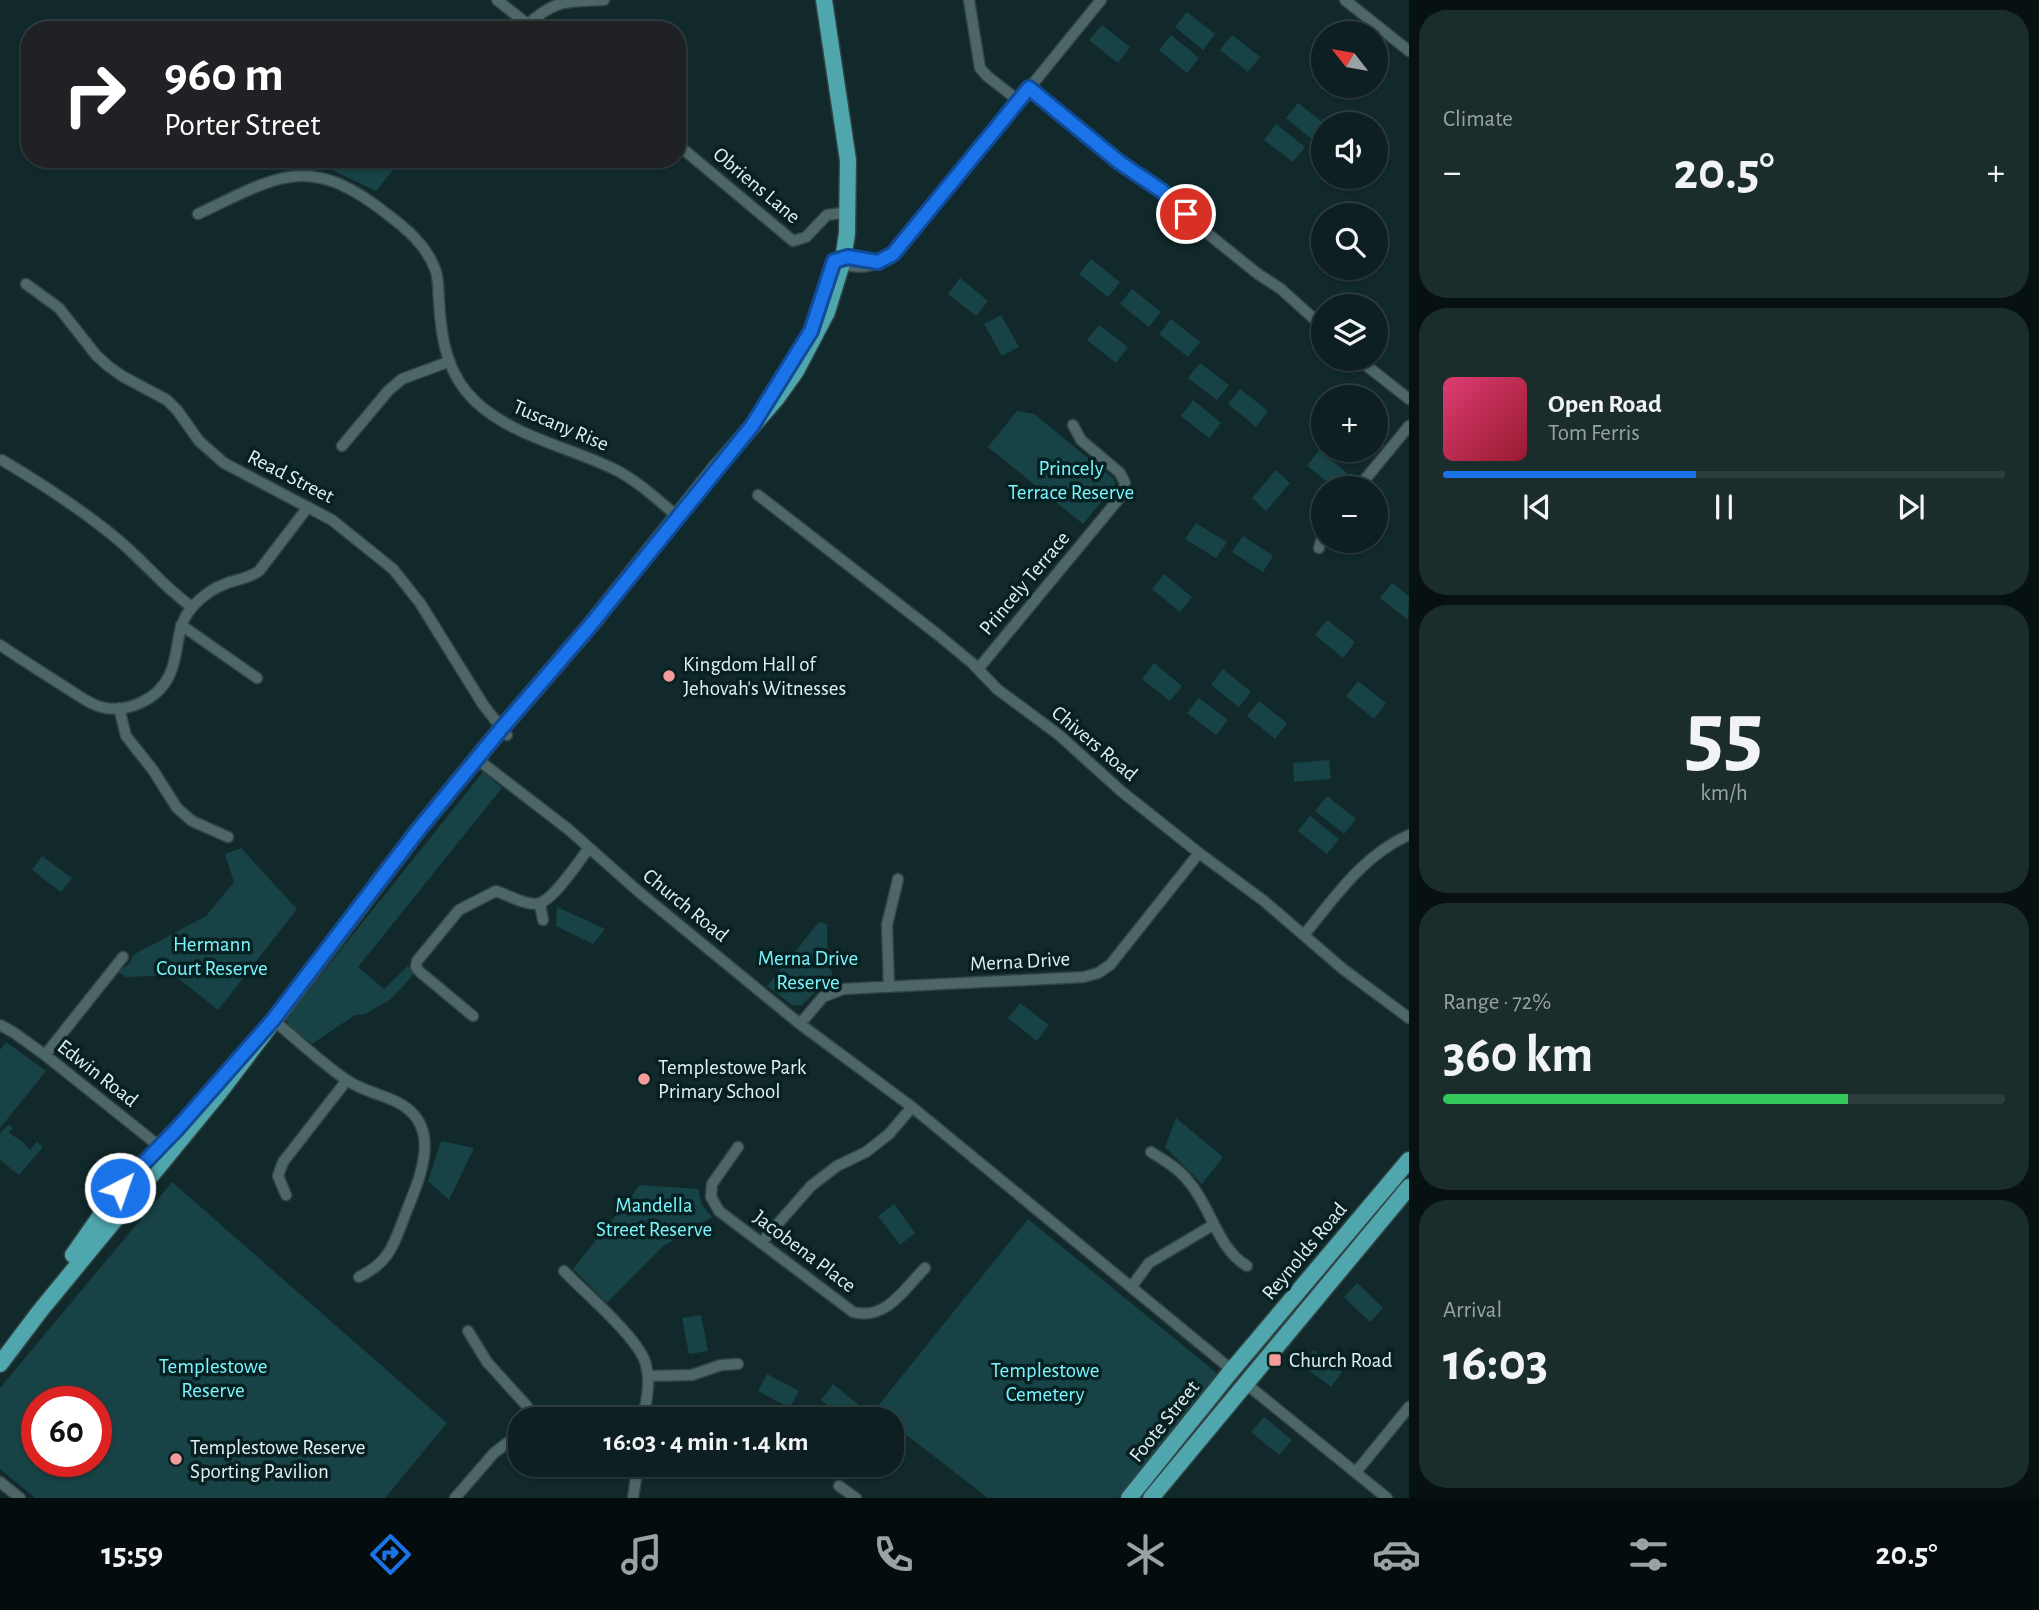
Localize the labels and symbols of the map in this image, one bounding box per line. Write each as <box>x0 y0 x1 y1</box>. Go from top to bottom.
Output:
north arrow <box>1311 21 1388 98</box>
street label: Obriens Lane <box>709 143 804 228</box>
pin <box>1156 184 1216 244</box>
street label: Tuscany Rise <box>510 396 612 455</box>
street label: Read Street <box>244 446 338 507</box>
park label: Princely Terrace Reserve <box>1008 458 1134 503</box>
street label: Princely Terrace <box>975 528 1074 639</box>
place label: Kingdom Hall of Jehovah's Witnesses <box>683 654 846 699</box>
marker: Kingdom Hall of Jehovah's Witnesses <box>661 668 677 684</box>
street label: Chivers Road <box>1048 702 1142 785</box>
street label: Church Road <box>639 865 733 946</box>
park label: Hermann Court Reserve <box>156 934 268 979</box>
park label: Merna Drive Reserve <box>758 948 858 993</box>
street label: Merna Drive <box>969 948 1071 975</box>
street label: Edwin Road <box>54 1036 142 1111</box>
place label: Templestowe Park Primary School <box>658 1057 807 1102</box>
marker: Templestowe Park Primary School <box>636 1071 652 1087</box>
position arrow <box>83 1151 157 1225</box>
park label: Mandella Street Reserve <box>596 1195 712 1240</box>
street label: Reynolds Road <box>1258 1199 1351 1304</box>
street label: Jacobena Place <box>750 1206 860 1297</box>
place label: Church Road <box>1289 1350 1392 1371</box>
marker: Church Road <box>1267 1352 1283 1368</box>
park label: Templestowe Reserve <box>159 1356 267 1401</box>
park label: Templestowe Cemetery <box>991 1360 1099 1405</box>
street label: Foote Street <box>1125 1376 1204 1466</box>
speed limit sign: 60 <box>21 1386 112 1477</box>
place label: Templestowe Reserve Sporting Pavilion <box>190 1437 365 1482</box>
marker: Templestowe Reserve Sporting Pavilion <box>168 1451 184 1467</box>

